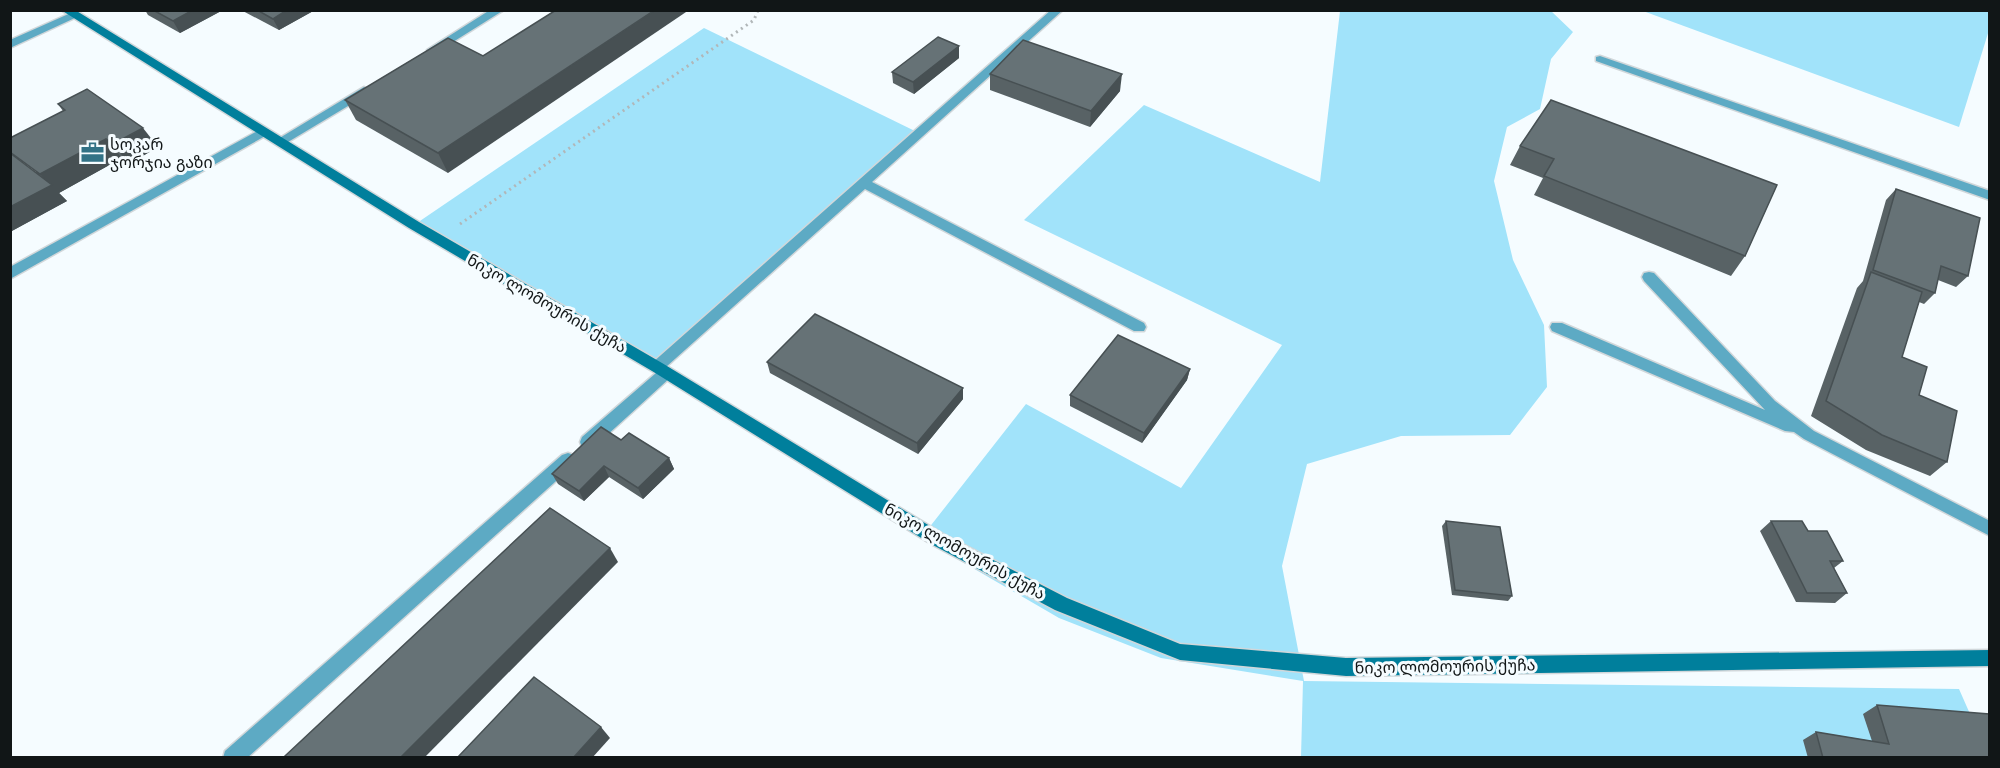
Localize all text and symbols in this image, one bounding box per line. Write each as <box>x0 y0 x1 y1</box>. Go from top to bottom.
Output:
place label: სოკარ ჯორჯია გაზი <box>110 133 213 174</box>
office icon: სოკარ ჯორჯია გაზი <box>79 140 105 166</box>
street label: ნიკო ლომოურის ქუჩა <box>463 248 631 359</box>
street label: ნიკო ლომოურის ქუჩა <box>880 498 1049 605</box>
street label: ნიკო ლომოურის ქუჩა <box>1354 653 1536 680</box>

